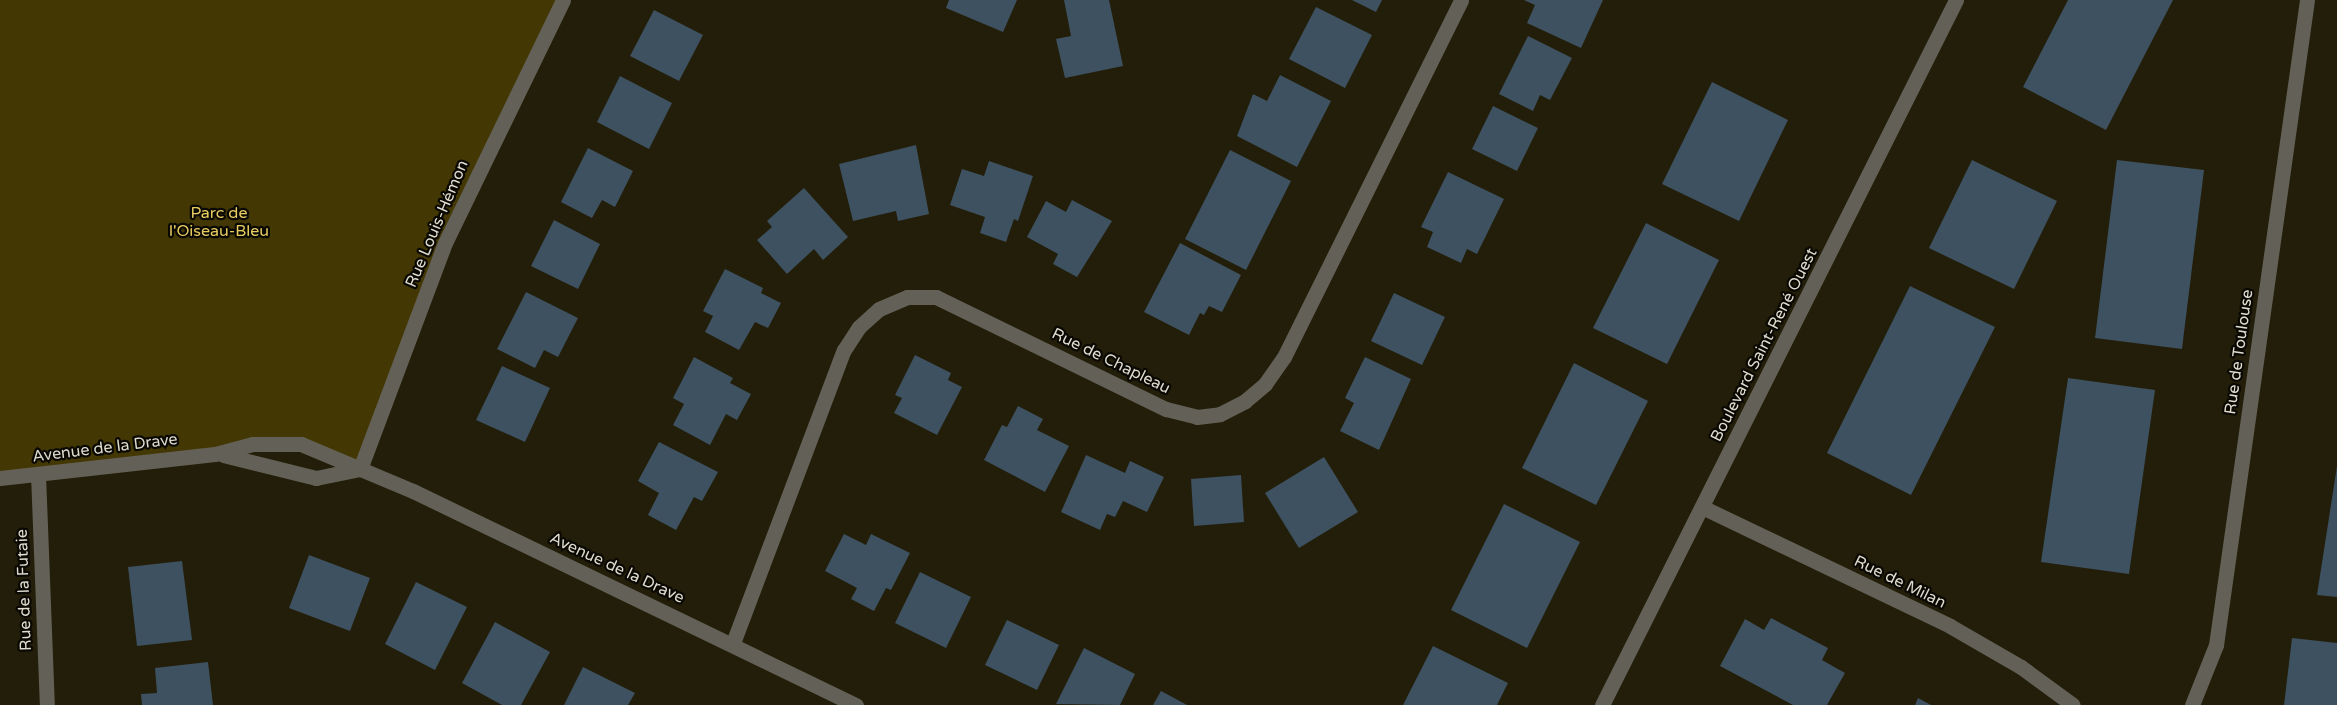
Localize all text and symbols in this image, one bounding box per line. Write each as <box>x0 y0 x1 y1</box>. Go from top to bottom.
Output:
street label: Rue Louis-Hémon <box>402 158 472 290</box>
park label: Parc de l'Oiseau-Bleu <box>169 203 269 241</box>
street label: Boulevard Saint-René Ouest <box>1707 245 1821 445</box>
street label: Rue de Toulouse <box>2221 288 2257 416</box>
street label: Rue de Chapleau <box>1049 324 1173 398</box>
street label: Avenue de la Drave <box>31 430 179 466</box>
street label: Avenue de la Drave <box>547 528 687 608</box>
street label: Rue de la Futaie <box>12 529 36 651</box>
street label: Rue de Milan <box>1851 552 1949 612</box>

